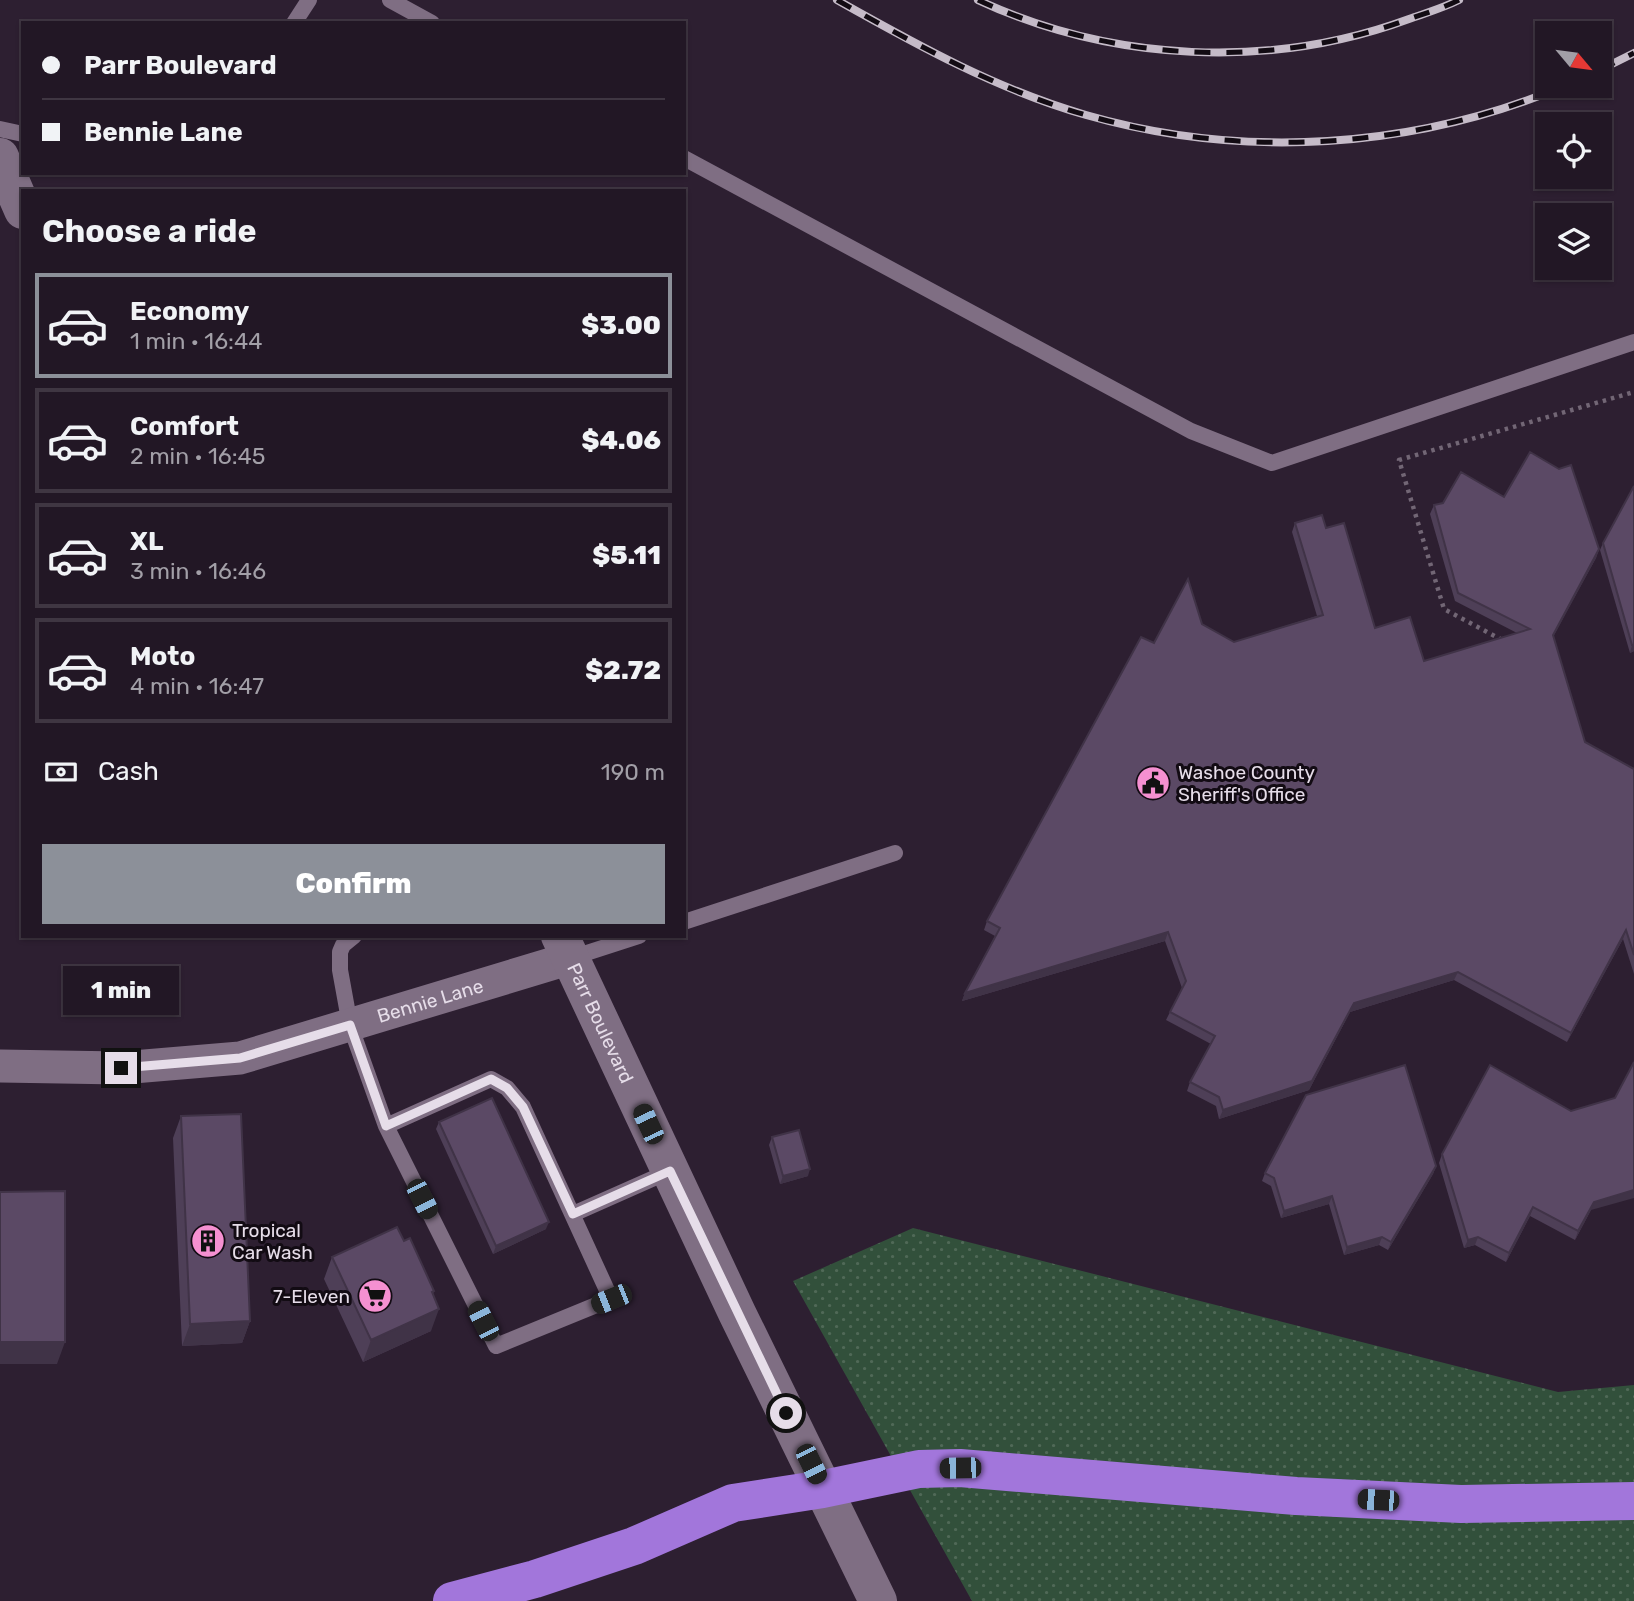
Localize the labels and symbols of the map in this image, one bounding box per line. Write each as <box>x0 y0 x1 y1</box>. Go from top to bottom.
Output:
north arrow <box>1535 21 1612 98</box>
place label: Washoe County Sheriff's Office <box>1178 761 1315 806</box>
public building icon: Washoe County Sheriff's Office <box>1134 764 1172 802</box>
street label: Parr Boulevard <box>563 959 639 1087</box>
callout: 1 min <box>63 967 179 1016</box>
street label: Bennie Lane <box>374 974 486 1027</box>
route end <box>105 1052 137 1084</box>
car <box>630 1101 667 1147</box>
car <box>404 1176 441 1222</box>
place label: Tropical Car Wash <box>232 1219 313 1264</box>
building icon: Tropical Car Wash <box>189 1222 227 1260</box>
supermarket icon: 7-Eleven <box>356 1277 394 1315</box>
car <box>588 1281 635 1317</box>
place label: 7-Eleven <box>273 1285 350 1308</box>
car <box>465 1298 502 1344</box>
route start <box>770 1397 802 1429</box>
car <box>793 1441 830 1487</box>
car <box>939 1457 982 1479</box>
car <box>1357 1488 1400 1512</box>

